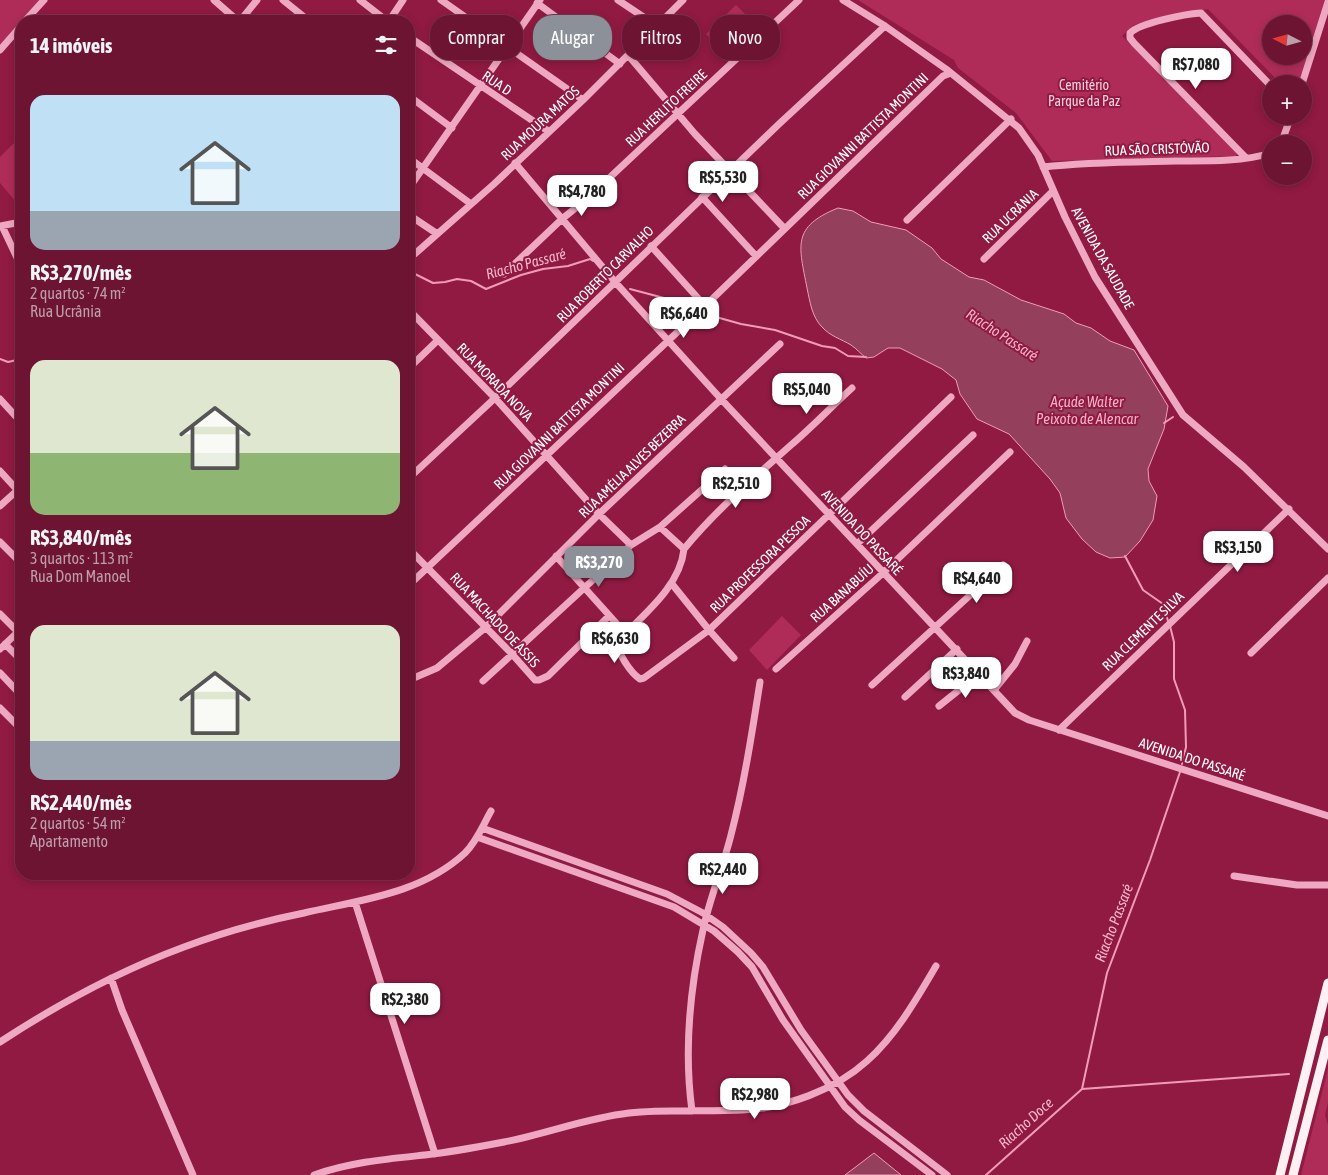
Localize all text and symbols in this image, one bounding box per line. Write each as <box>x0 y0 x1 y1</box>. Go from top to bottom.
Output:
chip: Comprar <box>430 15 523 60</box>
chip: Alugar <box>533 15 612 60</box>
chip: Filtros <box>622 15 700 60</box>
chip: Novo <box>710 15 780 60</box>
north arrow <box>1262 15 1312 65</box>
map controls <box>1262 15 1312 185</box>
icon: filters <box>372 31 400 59</box>
text: 14 imóveis <box>30 33 112 57</box>
pin: R$7,080 <box>1150 48 1242 90</box>
text: R$7,080 <box>1172 55 1220 73</box>
street label: RUA HERLITO FREIRE <box>622 66 710 150</box>
street label: RUA D <box>479 67 515 99</box>
street label: RUA GIOVANNI BATTISTA MONTINI <box>795 69 931 203</box>
button: + <box>1262 75 1312 125</box>
park label: Cemitério Parque da Paz <box>1048 77 1120 109</box>
street label: RUA MOURA MATOS <box>498 83 583 163</box>
icon: home <box>170 128 260 218</box>
button: − <box>1262 135 1312 185</box>
street label: RUA SÃO CRISTÓVÃO <box>1104 139 1210 159</box>
pin: R$5,530 <box>677 160 769 203</box>
text: R$5,530 <box>699 168 747 186</box>
pin: R$4,780 <box>536 174 628 217</box>
text: R$4,780 <box>558 182 606 200</box>
street label: RUA UCRÂNIA <box>979 185 1041 246</box>
street label: AVENIDA DA SAUDADE <box>1068 204 1138 312</box>
street label: RUA ROBERTO CARVALHO <box>553 222 657 326</box>
water label: Riacho Passaré <box>484 245 568 282</box>
text: R$3,270/mês <box>30 260 132 284</box>
text: 2 quartos · 74 m² <box>30 284 126 302</box>
pin: R$6,640 <box>638 296 730 339</box>
text: Rua Ucrânia <box>30 302 101 320</box>
text: R$6,640 <box>660 304 708 322</box>
water label: Riacho Passaré <box>963 305 1042 364</box>
street label: RUA MORADA NOVA <box>454 340 536 424</box>
street label: RUA GIOVANNI BATTISTA MONTINI <box>491 359 627 493</box>
pin: R$5,040 <box>761 372 853 415</box>
text: R$5,040 <box>783 380 831 398</box>
icon: home <box>170 393 260 483</box>
water label: Açude Walter Peixoto de Alencar <box>1036 393 1138 427</box>
street label: RUA AMÉLIA ALVES BEZERRA <box>575 411 689 521</box>
pin: R$2,510 <box>690 466 782 509</box>
text: R$2,510 <box>712 474 760 492</box>
street label: AVENIDA DO PASSARÉ <box>818 486 906 578</box>
street label: RUA PROFESSORA PESSOA <box>707 512 813 616</box>
text: R$3,840/mês <box>30 525 132 549</box>
pin: R$3,150 <box>1192 530 1284 573</box>
text: R$3,150 <box>1214 538 1262 556</box>
pin: R$3,270 <box>553 546 645 588</box>
text: 3 quartos · 113 m² <box>30 549 133 567</box>
text: R$3,270 <box>575 553 623 571</box>
street label: RUA BANABUÍU <box>807 560 877 626</box>
pin: R$4,640 <box>931 562 1023 604</box>
text: Rua Dom Manoel <box>30 567 131 585</box>
street label: RUA MACHADO DE ASSIS <box>447 569 543 671</box>
text: R$4,640 <box>953 569 1001 587</box>
street label: RUA CLEMENTE SILVA <box>1099 588 1187 674</box>
pin: R$6,630 <box>569 622 661 664</box>
text: R$6,630 <box>591 629 639 647</box>
pin: R$3,840 <box>920 656 1012 699</box>
icon: home <box>170 658 260 748</box>
text: R$3,840 <box>942 664 990 682</box>
street label: AVENIDA DO PASSARÉ <box>1137 734 1247 784</box>
text: R$2,440/mês <box>30 790 132 814</box>
text: 2 quartos · 54 m² <box>30 814 126 832</box>
text: Apartamento <box>30 832 108 850</box>
pin: R$2,440 <box>677 852 769 895</box>
text: R$2,440 <box>699 860 747 878</box>
water label: Riacho Passaré <box>1091 881 1136 964</box>
pin: R$2,380 <box>359 982 451 1025</box>
text: R$2,380 <box>381 990 429 1008</box>
pin: R$2,980 <box>709 1078 801 1120</box>
text: R$2,980 <box>731 1085 779 1103</box>
water label: Riacho Doce <box>995 1094 1057 1152</box>

